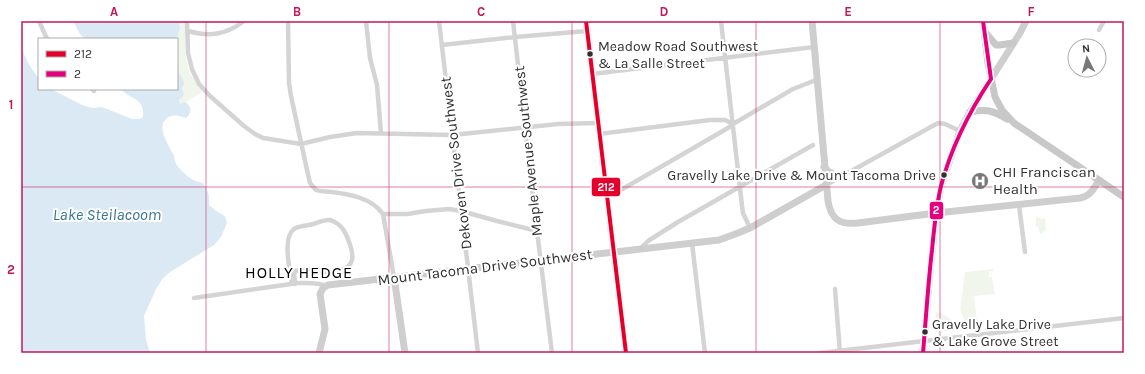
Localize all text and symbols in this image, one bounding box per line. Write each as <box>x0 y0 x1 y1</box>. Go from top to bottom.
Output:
text: A <box>110 4 118 19</box>
text: B <box>293 4 301 19</box>
text: C <box>477 4 485 19</box>
text: D <box>660 4 669 19</box>
text: E <box>844 4 852 19</box>
text: F <box>1027 4 1035 19</box>
legend <box>38 38 178 90</box>
place label: Meadow Road Southwest & La Salle Street <box>598 38 758 72</box>
north arrow <box>1067 38 1107 78</box>
text: N <box>1081 42 1091 55</box>
text: 212 <box>74 47 92 61</box>
marker: Meadow Road Southwest & La Salle Street <box>585 49 595 59</box>
street label: Maple Avenue Southwest <box>510 65 546 237</box>
text: 2 <box>74 67 81 81</box>
street label: Dekoven Drive Southwest <box>436 75 476 250</box>
text: 1 <box>9 97 13 112</box>
place label: CHI Franciscan Health <box>993 163 1096 198</box>
place label: Gravelly Lake Drive & Mount Tacoma Drive <box>667 167 936 184</box>
marker: Gravelly Lake Drive & Mount Tacoma Drive <box>939 170 949 180</box>
hospital icon: CHI Franciscan Health <box>970 171 990 191</box>
line badge: 212 <box>591 177 621 197</box>
text: 212 <box>597 181 615 194</box>
line badge: 2 <box>929 201 944 220</box>
text: 2 <box>933 204 940 217</box>
water label: Lake Steilacoom <box>53 205 161 224</box>
street label: Mount Tacoma Drive Southwest <box>377 245 594 289</box>
text: 2 <box>7 262 15 277</box>
district label: HOLLY HEDGE <box>245 263 353 282</box>
place label: Gravelly Lake Drive & Lake Grove Street <box>932 316 1059 350</box>
marker: Gravelly Lake Drive & Lake Grove Street <box>920 327 930 337</box>

